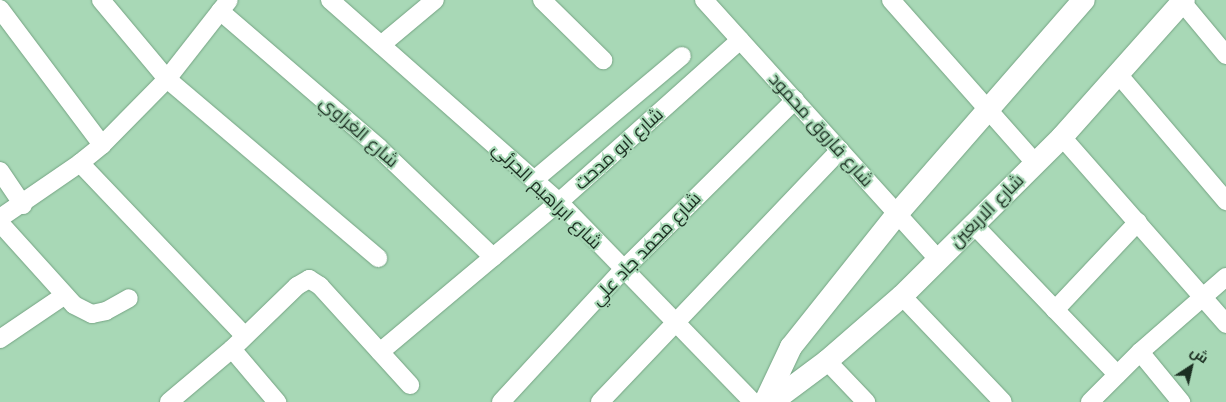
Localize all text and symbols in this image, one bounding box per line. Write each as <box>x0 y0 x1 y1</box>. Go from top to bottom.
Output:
street label: شارع فاروق محمود <box>764 69 878 191</box>
street label: شارع الغراوي <box>315 92 403 172</box>
street label: شارع ابو مدحت <box>570 104 668 194</box>
street label: شارع ابراهيم الجرئي <box>488 138 606 254</box>
street label: شارع الاربعين <box>946 170 1028 252</box>
street label: شارع محمد جاد علي <box>587 188 705 310</box>
text: ش <box>1187 341 1213 368</box>
north arrow <box>1166 342 1216 392</box>

